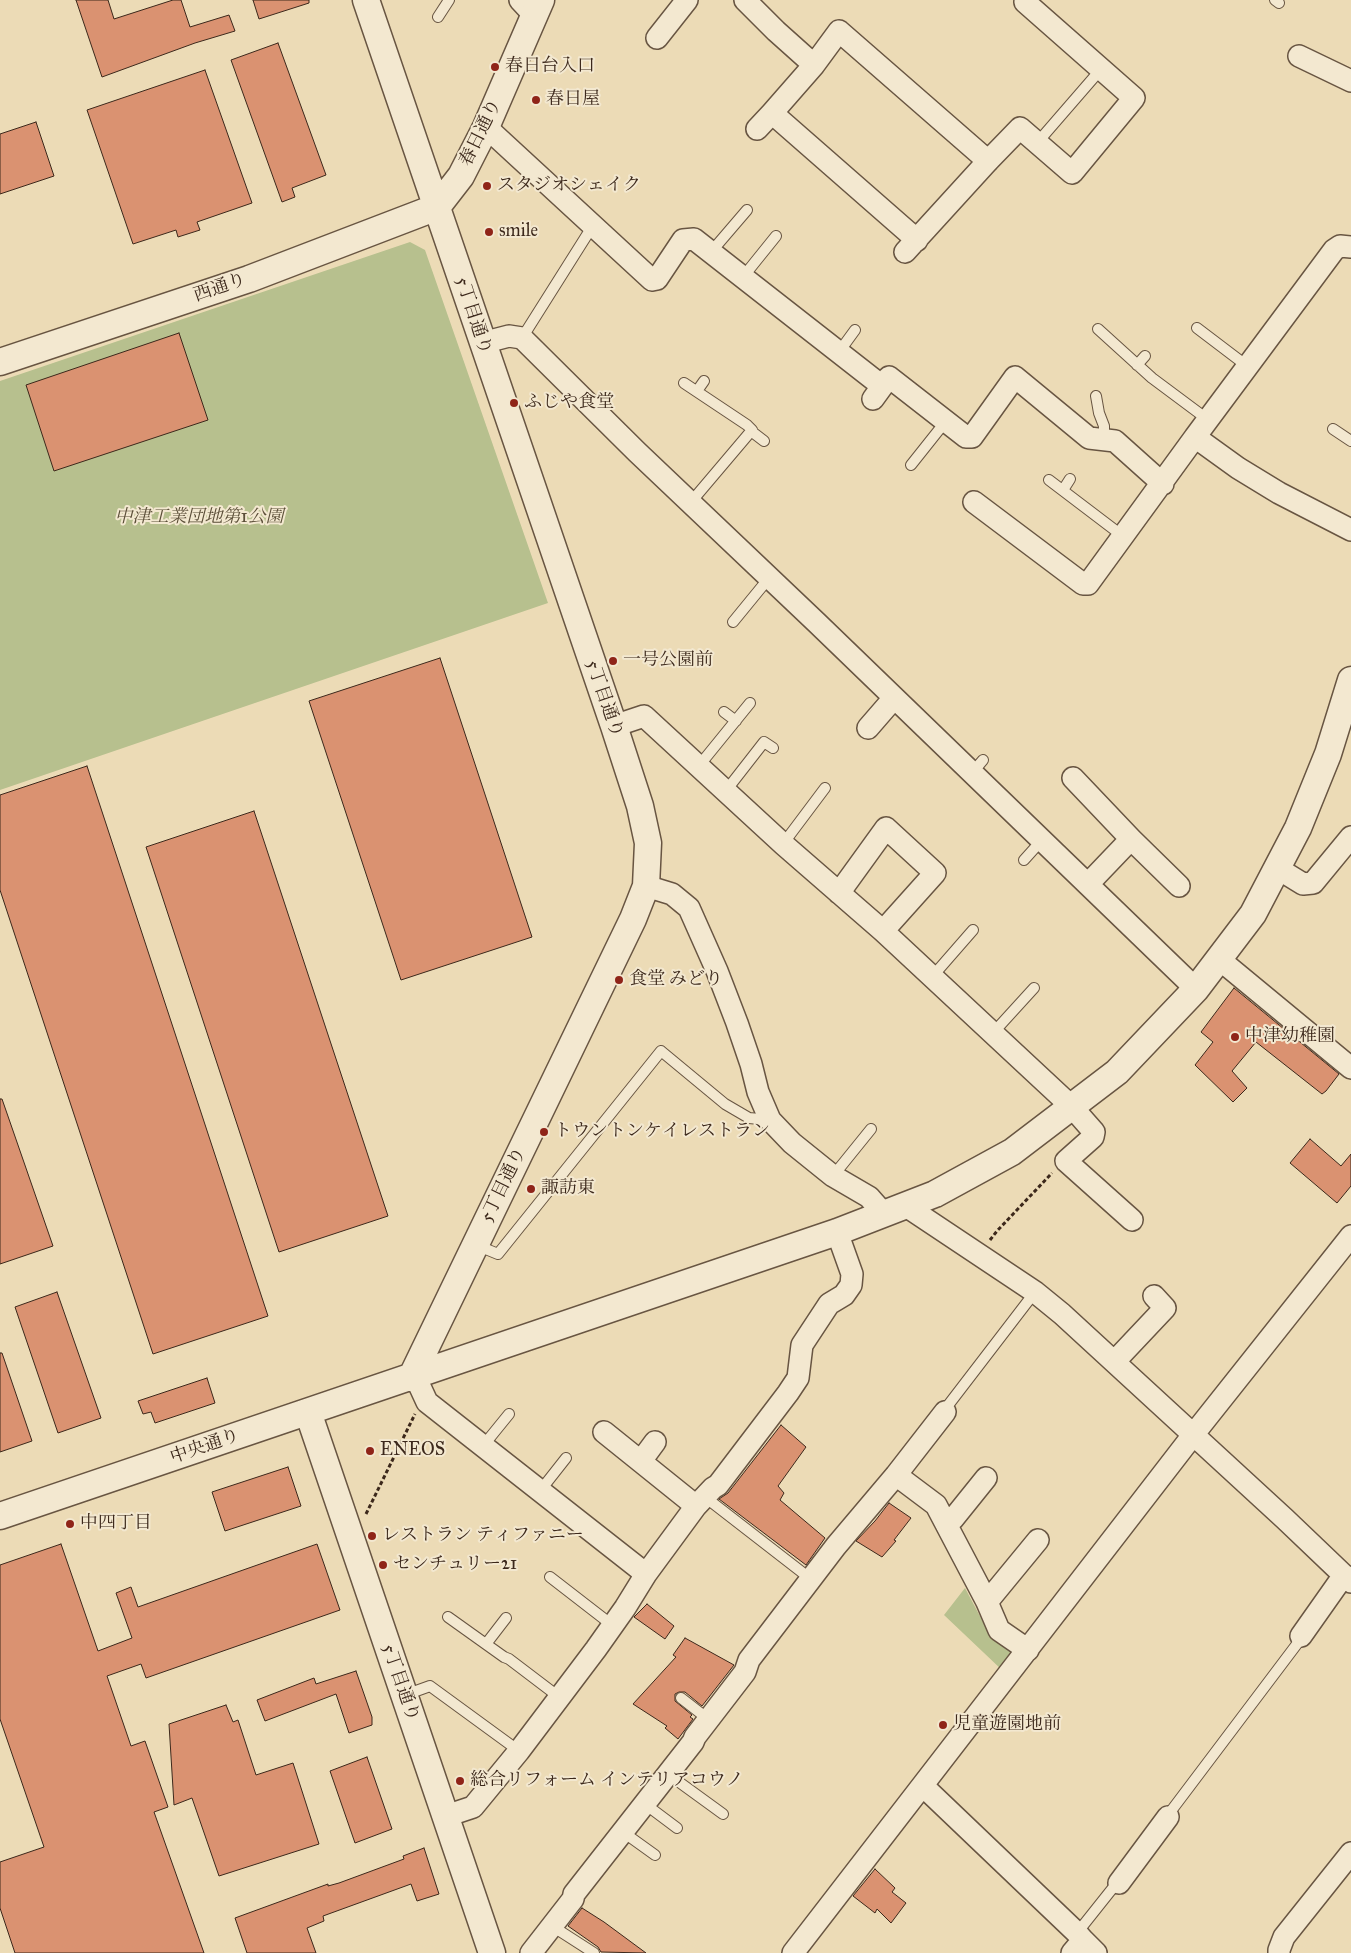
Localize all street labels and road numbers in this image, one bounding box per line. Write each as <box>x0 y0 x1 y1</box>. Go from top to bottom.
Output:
street label: 春日通り <box>456 96 506 170</box>
street label: 西通り <box>191 269 249 307</box>
street label: 5丁目通り <box>450 274 496 358</box>
street label: 5丁目通り <box>581 657 627 741</box>
street label: 5丁目通り <box>477 1144 531 1226</box>
street label: 中央通り <box>167 1425 243 1469</box>
street label: 5丁目通り <box>377 1641 423 1725</box>

